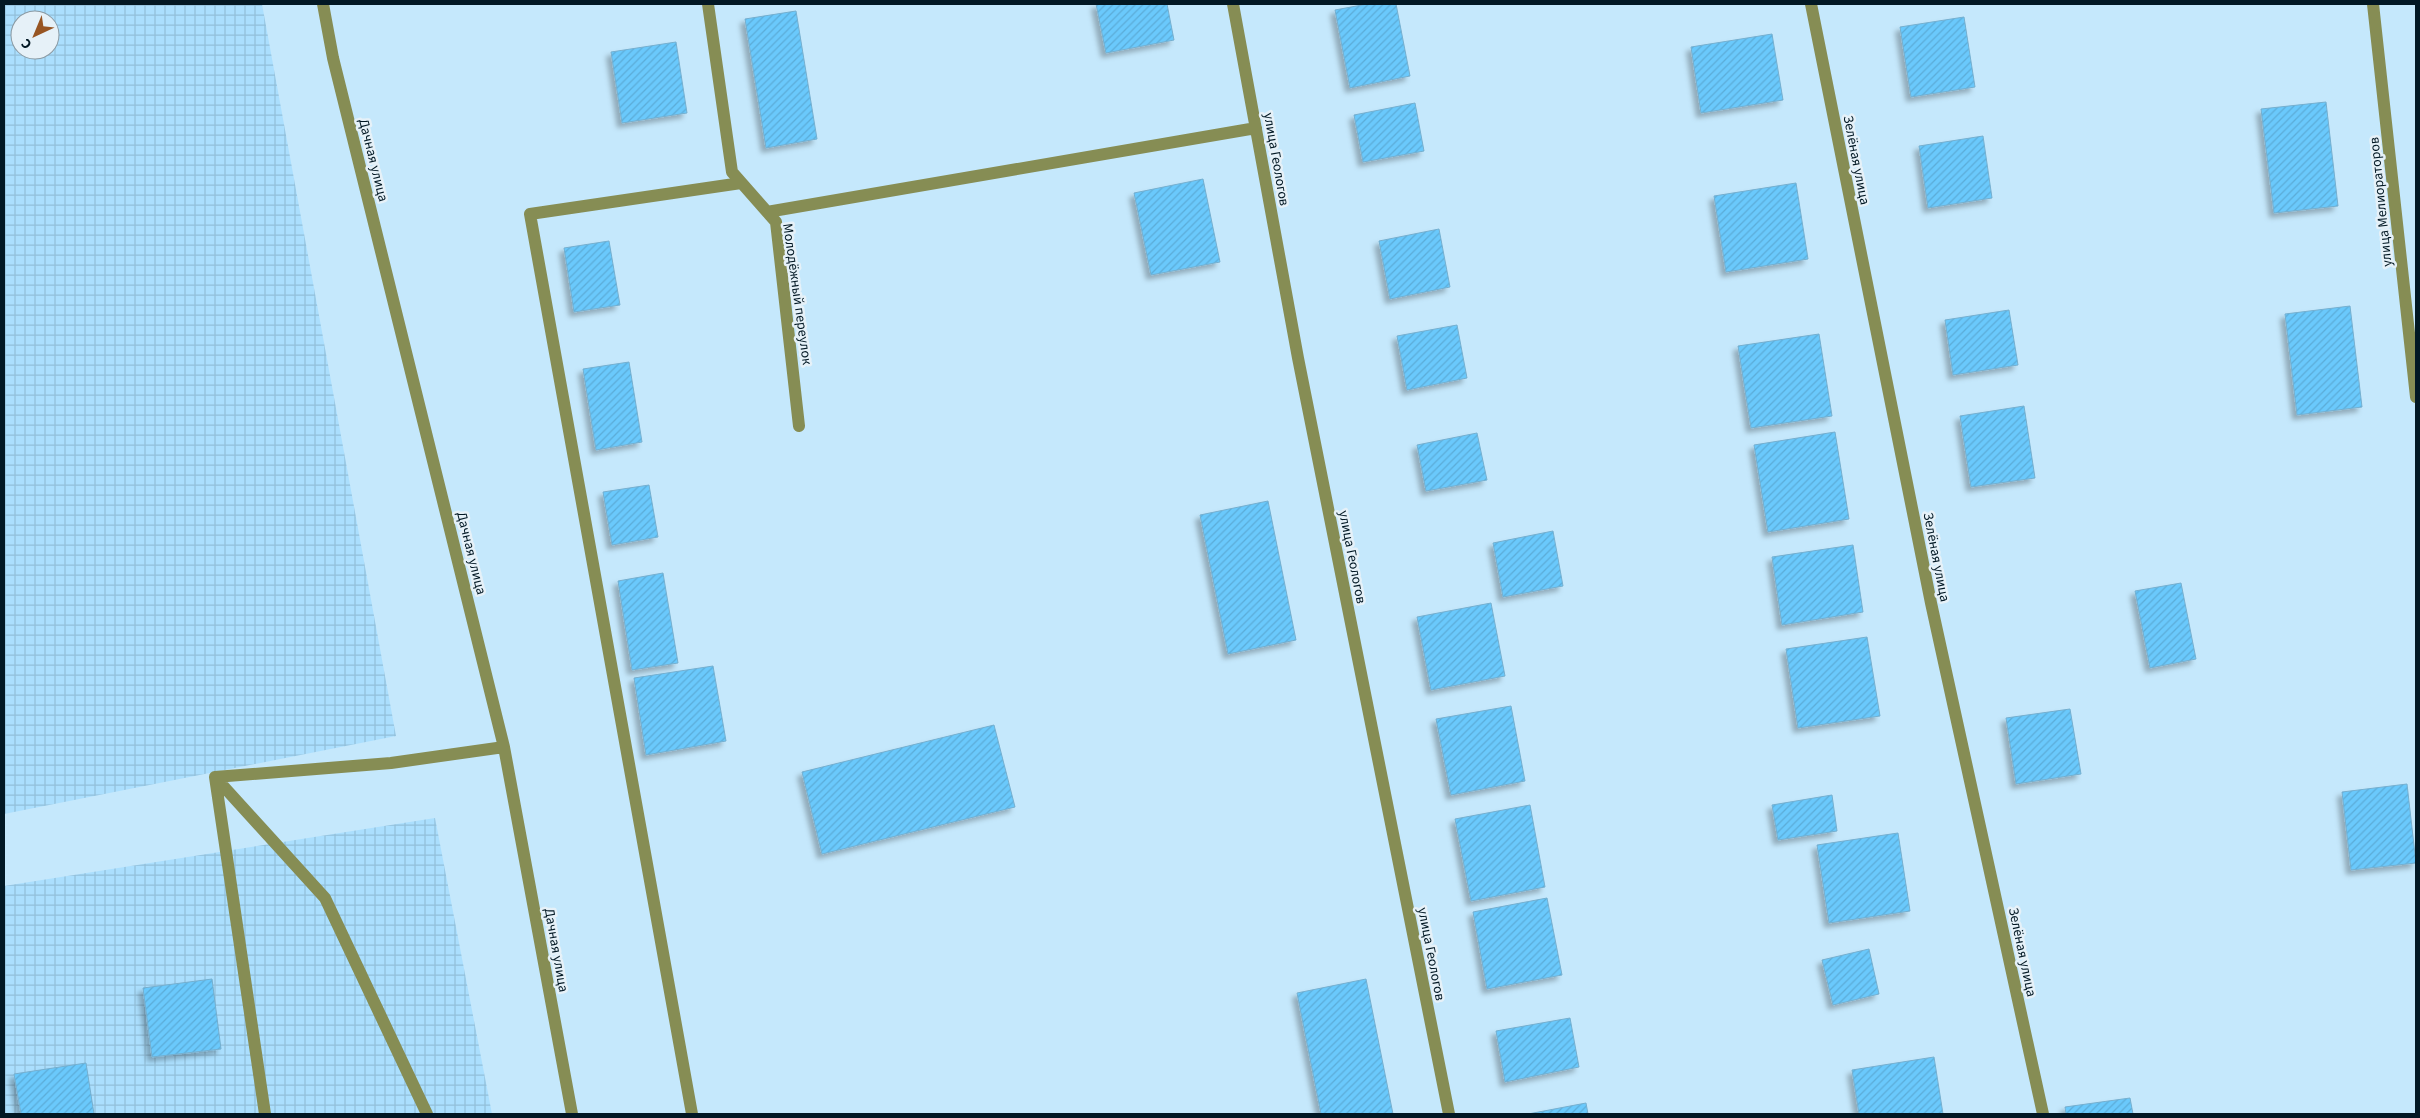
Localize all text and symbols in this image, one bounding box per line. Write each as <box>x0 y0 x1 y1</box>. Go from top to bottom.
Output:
north arrow <box>10 10 60 60</box>
text: С <box>17 34 37 54</box>
street label: улица Геологов <box>1258 111 1294 207</box>
street label: Зелёная улица <box>1838 114 1874 207</box>
street label: Дачная улица <box>353 117 393 204</box>
street label: улица Мелиораторов <box>2364 136 2398 268</box>
street label: Молодёжный переулок <box>777 222 817 366</box>
street label: улица Геологов <box>1333 509 1371 605</box>
street label: Дачная улица <box>451 510 491 597</box>
street label: Зелёная улица <box>1918 511 1954 604</box>
street label: улица Геологов <box>1412 906 1450 1002</box>
street label: Зелёная улица <box>2003 906 2041 999</box>
street label: Дачная улица <box>539 907 573 994</box>

